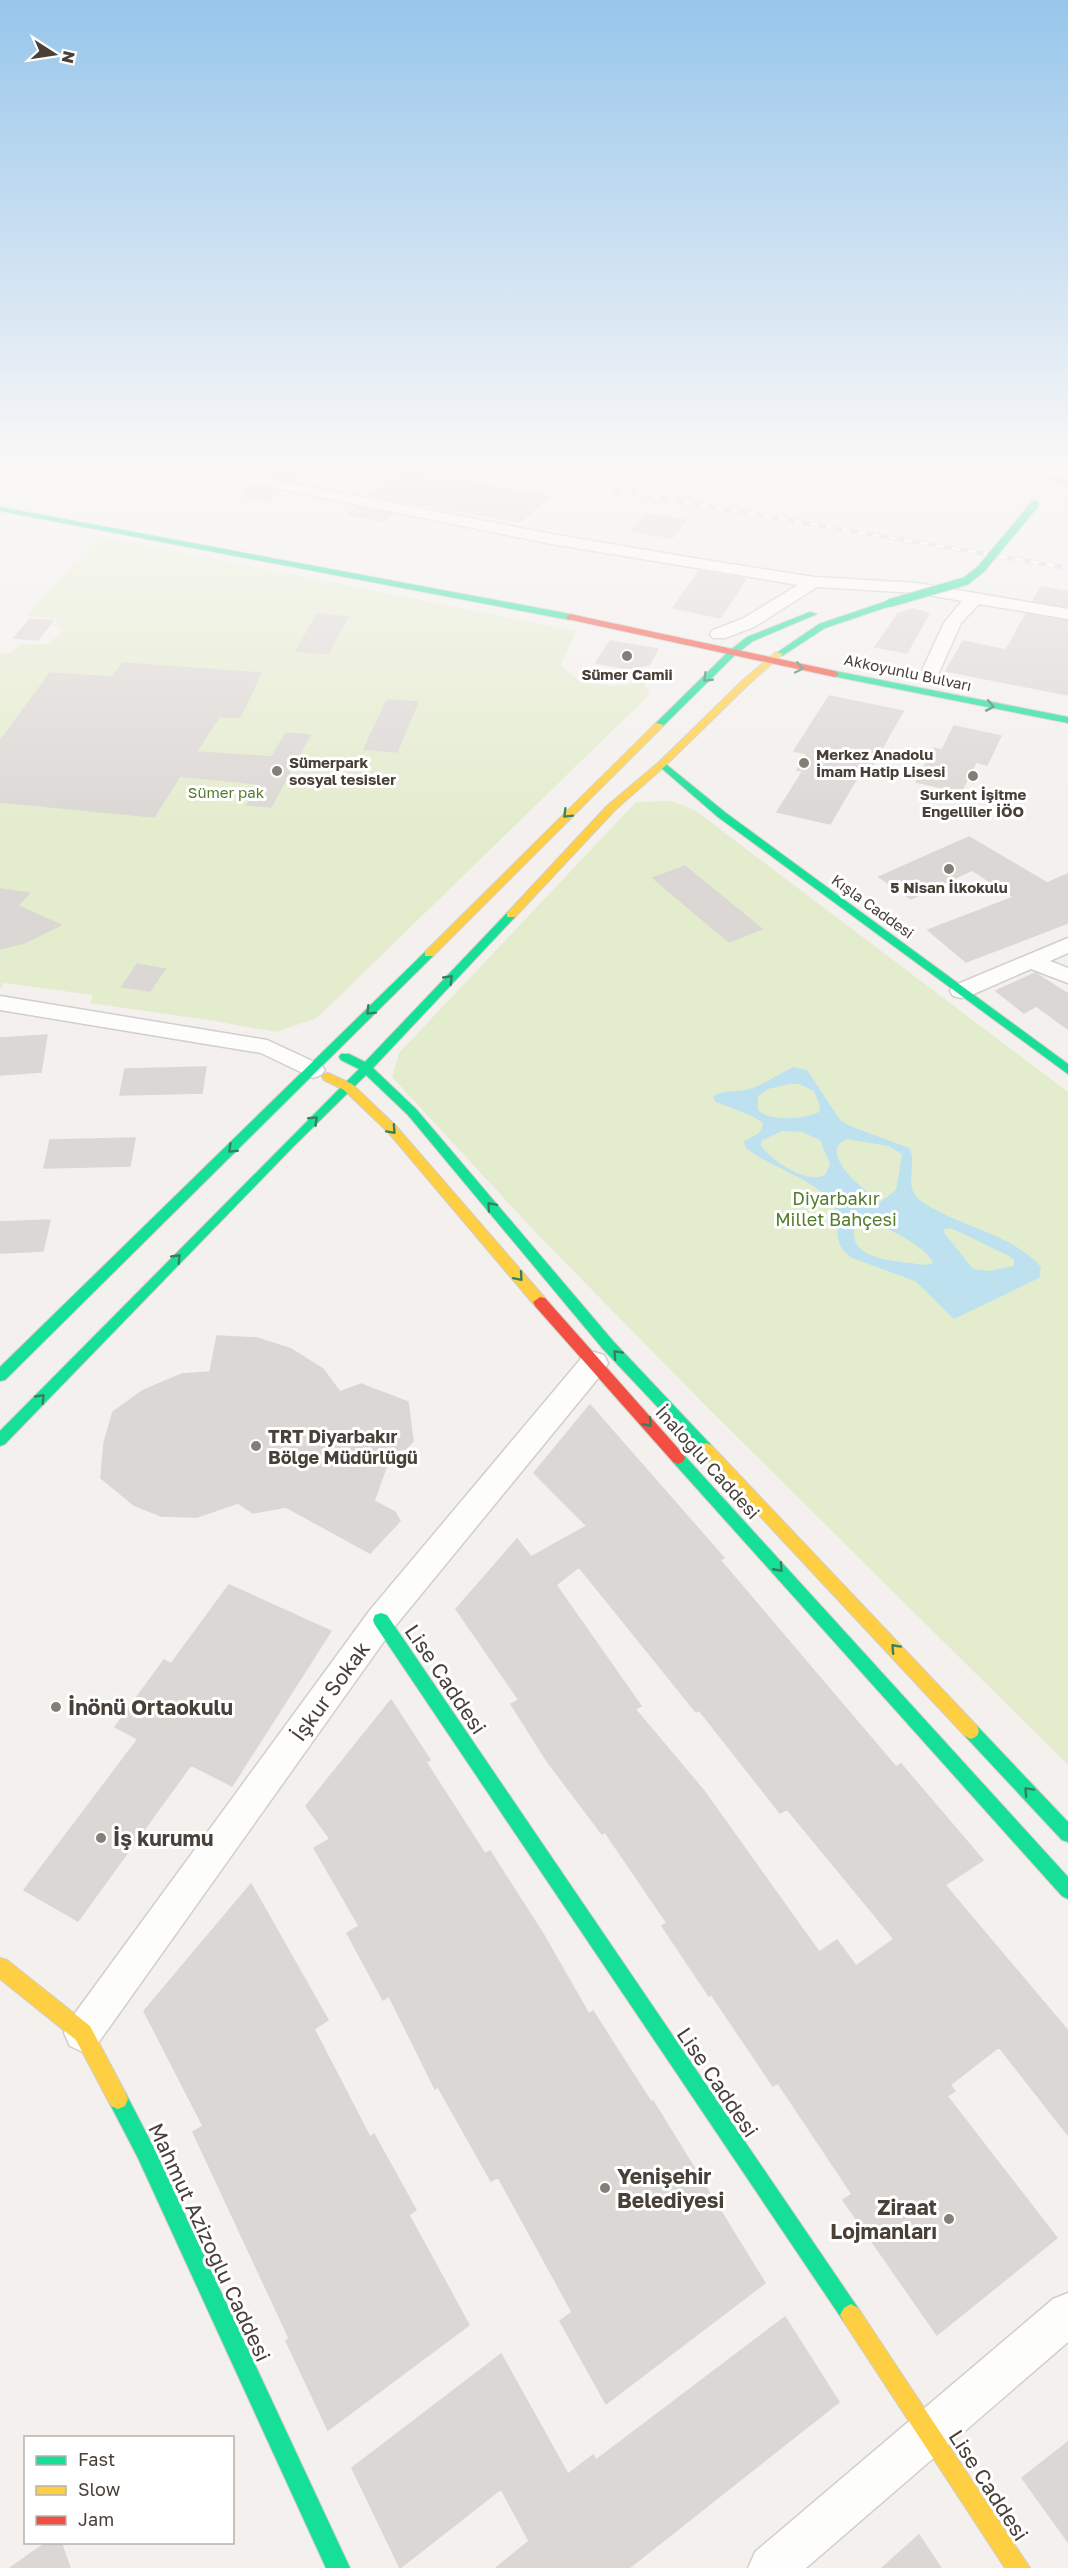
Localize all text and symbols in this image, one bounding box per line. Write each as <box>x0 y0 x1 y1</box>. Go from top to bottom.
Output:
north arrow <box>24 24 84 84</box>
text: N <box>58 49 80 65</box>
marker: Sümer Camii <box>620 649 634 663</box>
street label: Akkoyunlu Bulvarı <box>843 650 973 694</box>
one-way arrow <box>794 660 804 673</box>
place label: Sümer Camii <box>581 665 673 683</box>
one-way arrow <box>704 670 715 681</box>
one-way arrow <box>985 699 995 712</box>
place label: Merkez Anadolu İmam Hatip Lisesi <box>816 745 945 780</box>
place label: Sümerpark sosyal tesisler <box>289 753 396 788</box>
marker: Merkez Anadolu İmam Hatip Lisesi <box>797 756 811 770</box>
marker: Sümerpark sosyal tesisler <box>270 764 284 778</box>
marker: Surkent İşitme Engelliler İÖO <box>966 769 980 783</box>
park label: Sümer pak <box>188 783 265 801</box>
place label: Surkent İşitme Engelliler İÖO <box>920 785 1026 820</box>
one-way arrow <box>564 806 575 817</box>
marker: 5 Nisan İlkokulu <box>942 862 956 876</box>
street label: Kışla Caddesi <box>828 870 918 942</box>
place label: 5 Nisan İlkokulu <box>890 878 1008 896</box>
one-way arrow <box>442 975 453 985</box>
one-way arrow <box>367 1004 378 1015</box>
one-way arrow <box>308 1116 318 1127</box>
one-way arrow <box>385 1123 396 1133</box>
one-way arrow <box>229 1141 240 1152</box>
park label: Diyarbakır Millet Bahçesi <box>775 1187 897 1230</box>
one-way arrow <box>487 1202 498 1213</box>
one-way arrow <box>170 1255 181 1266</box>
one-way arrow <box>512 1270 523 1281</box>
one-way arrow <box>613 1351 624 1361</box>
one-way arrow <box>34 1394 45 1404</box>
street label: İnaloğlu Caddesi <box>651 1401 765 1523</box>
one-way arrow <box>641 1417 652 1427</box>
place label: TRT Diyarbakır Bölge Müdürlüğü <box>268 1425 418 1468</box>
marker: TRT Diyarbakır Bölge Müdürlüğü <box>249 1439 263 1453</box>
one-way arrow <box>772 1561 783 1572</box>
street label: Lise Caddesi <box>400 1619 492 1739</box>
street label: İşkur Sokak <box>285 1636 375 1746</box>
one-way arrow <box>891 1645 902 1655</box>
place label: İnönü Ortaokulu <box>68 1694 233 1720</box>
marker: İnönü Ortaokulu <box>49 1700 63 1714</box>
one-way arrow <box>1024 1787 1035 1798</box>
place label: İş kurumu <box>113 1825 213 1851</box>
marker: İş kurumu <box>94 1831 108 1845</box>
street label: Lise Caddesi <box>672 2022 764 2142</box>
street label: Mahmut Azizoğlu Caddesi <box>143 2119 277 2365</box>
place label: Yenişehir Belediyesi <box>617 2163 724 2213</box>
marker: Yenişehir Belediyesi <box>598 2181 612 2195</box>
place label: Ziraat Lojmanları <box>830 2194 937 2244</box>
marker: Ziraat Lojmanları <box>942 2212 956 2226</box>
street label: Lise Caddesi <box>943 2425 1035 2545</box>
legend <box>24 2436 234 2544</box>
text: Fast <box>78 2448 115 2470</box>
text: Slow <box>78 2478 121 2500</box>
text: Jam <box>78 2508 114 2530</box>

